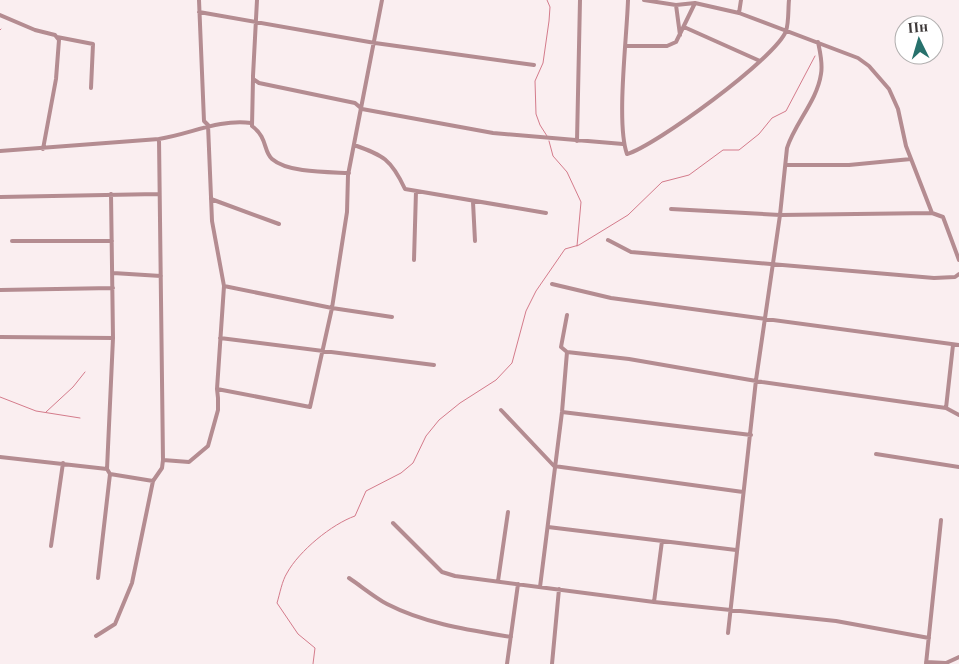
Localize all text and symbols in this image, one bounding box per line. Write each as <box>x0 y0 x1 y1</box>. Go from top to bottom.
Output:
north arrow <box>894 15 944 65</box>
text: Пн <box>907 16 929 37</box>

